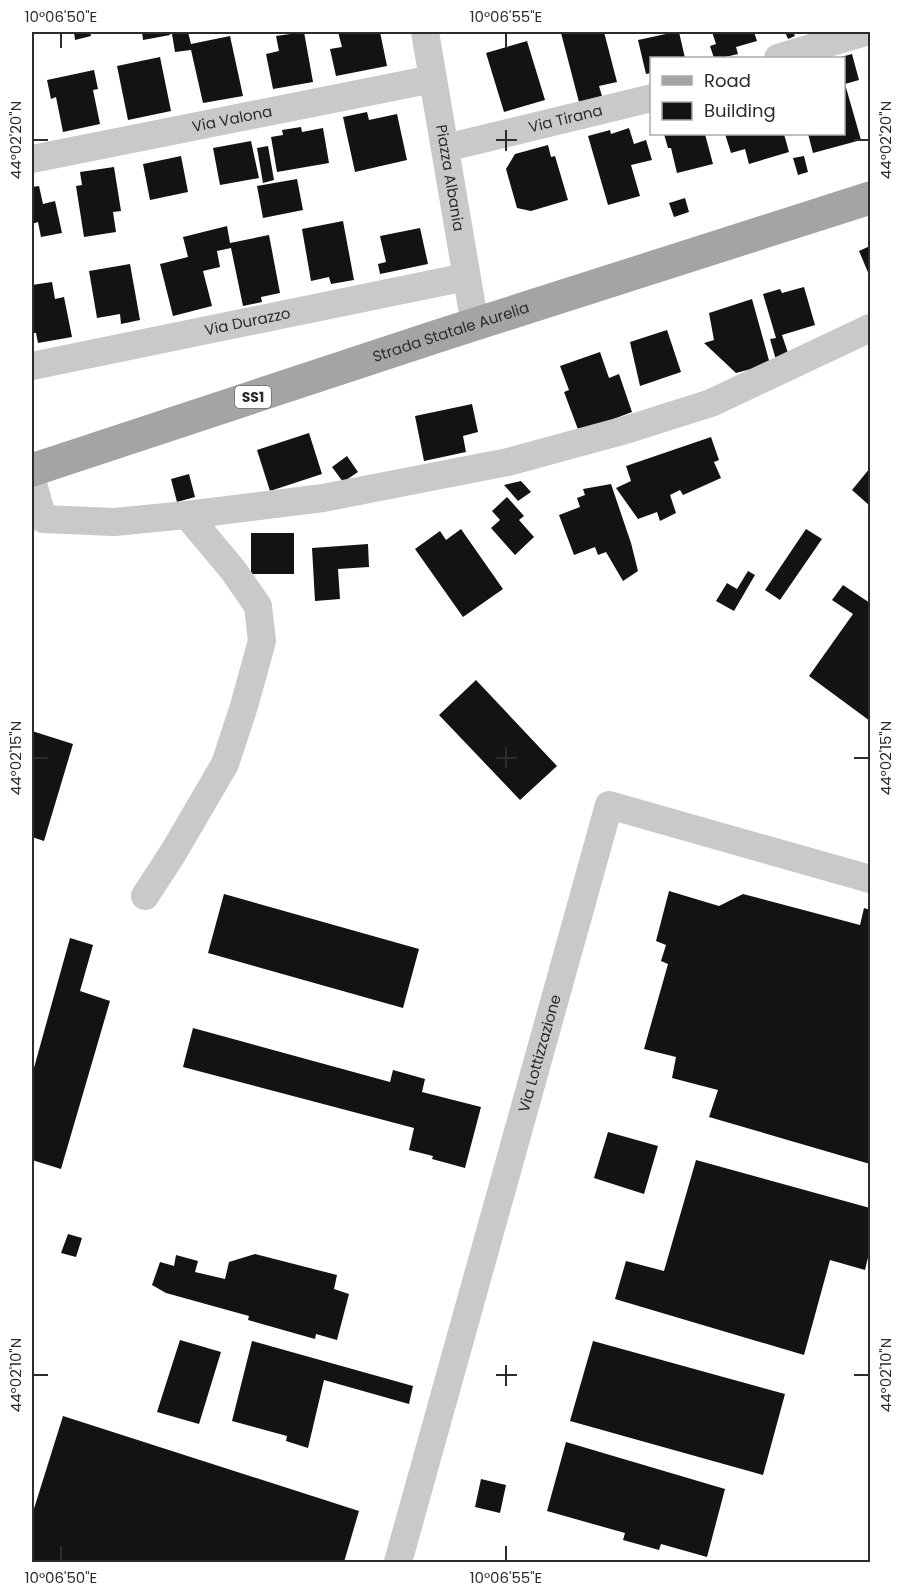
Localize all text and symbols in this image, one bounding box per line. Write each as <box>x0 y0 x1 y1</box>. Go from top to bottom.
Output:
text: 10°06'50"E <box>25 6 97 27</box>
text: 10°06'55"E <box>470 6 542 27</box>
legend <box>650 57 845 135</box>
text: Road <box>704 68 751 93</box>
text: Building <box>704 98 776 123</box>
street label: Via Tirana <box>526 99 604 137</box>
street label: Via Valona <box>190 100 274 137</box>
text: 44°02'20"N <box>5 101 26 179</box>
text: 44°02'20"N <box>875 101 896 179</box>
street label: Piazza Albania <box>431 123 470 233</box>
street label: Strada Statale Aurelia <box>370 297 532 367</box>
street label: Via Durazzo <box>203 302 292 340</box>
road number: SS1 <box>235 386 271 408</box>
text: 44°02'15"N <box>5 721 26 795</box>
text: 44°02'15"N <box>875 721 896 795</box>
street label: Via Lottizzazione <box>513 992 566 1115</box>
text: 44°02'10"N <box>5 1338 26 1412</box>
text: 44°02'10"N <box>875 1338 896 1412</box>
text: 10°06'50"E <box>25 1567 97 1588</box>
text: 10°06'55"E <box>470 1567 542 1588</box>

